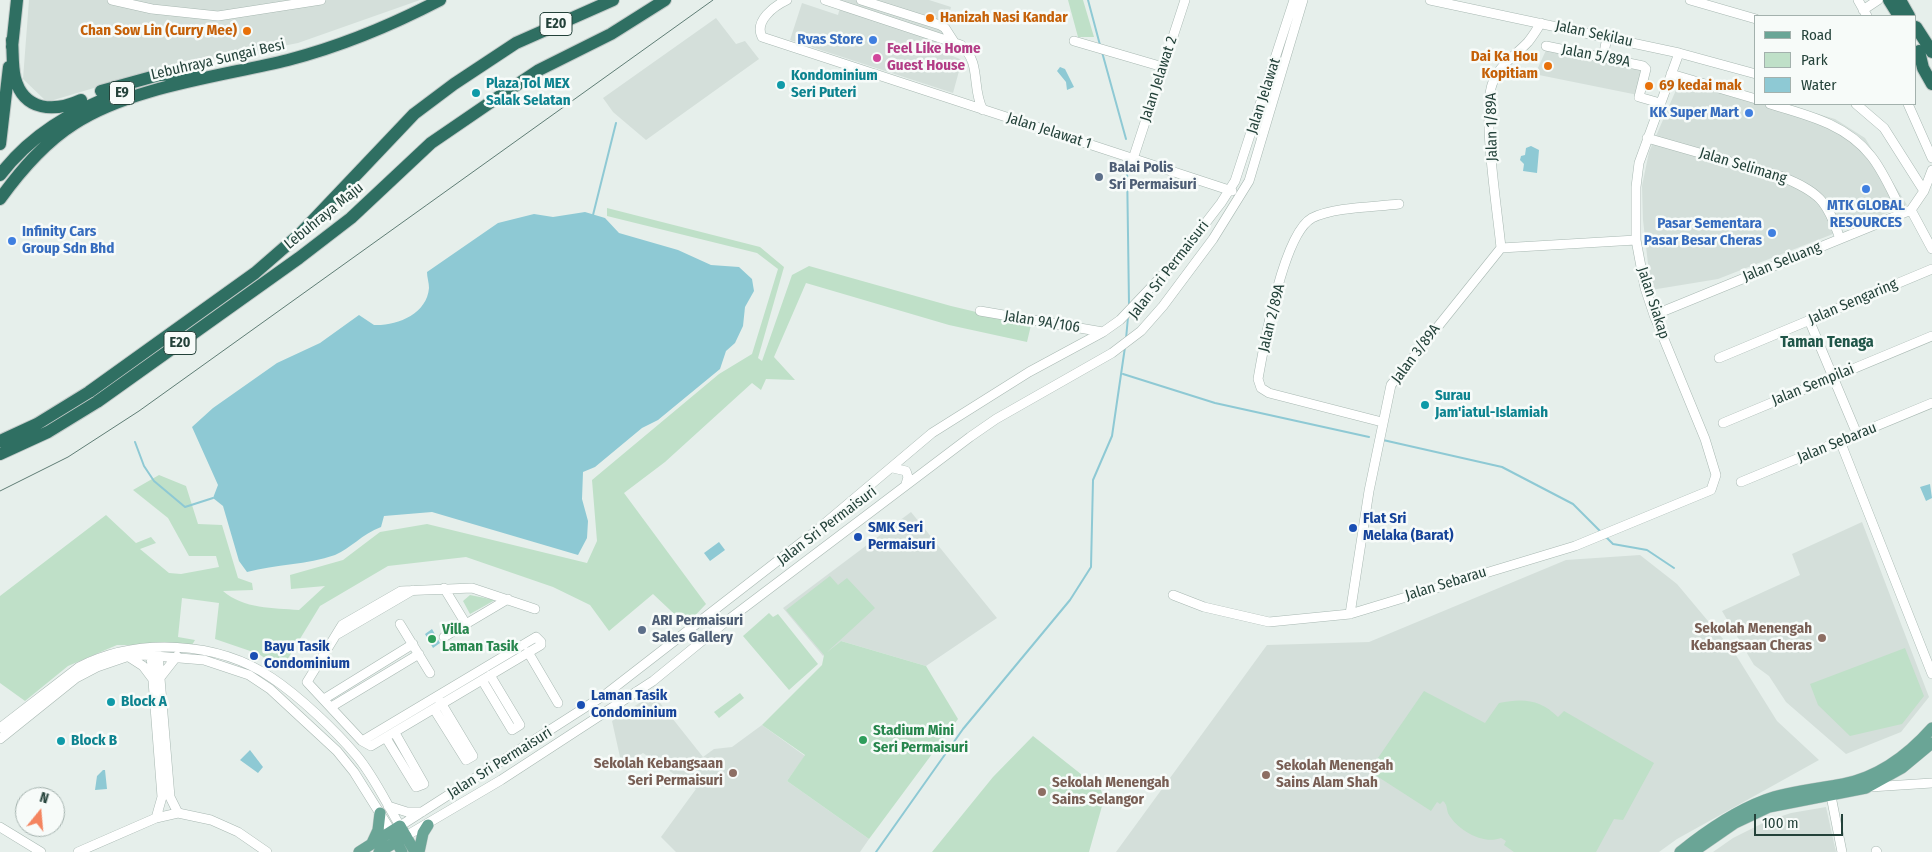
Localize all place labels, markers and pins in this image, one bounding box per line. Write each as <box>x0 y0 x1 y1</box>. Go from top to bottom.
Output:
place label: Hanizah Nasi Kandar <box>940 9 1068 27</box>
marker: Hanizah Nasi Kandar <box>924 12 936 24</box>
place label: Chan Sow Lin (Curry Mee) <box>80 22 237 40</box>
marker: Chan Sow Lin (Curry Mee) <box>241 25 253 37</box>
place label: Rvas Store <box>797 31 863 49</box>
marker: Rvas Store <box>867 34 879 46</box>
place label: Feel Like Home Guest House <box>887 40 981 75</box>
place label: Dai Ka Hou Kopitiam <box>1471 48 1538 83</box>
marker: Feel Like Home Guest House <box>871 52 883 64</box>
marker: Dai Ka Hou Kopitiam <box>1542 60 1554 72</box>
place label: Kondominium Seri Puteri <box>791 67 878 102</box>
place label: Plaza Tol MEX Salak Selatan <box>486 75 571 110</box>
place label: 69 kedai mak <box>1659 77 1742 95</box>
marker: Kondominium Seri Puteri <box>775 79 787 91</box>
marker: 69 kedai mak <box>1643 80 1655 92</box>
marker: Plaza Tol MEX Salak Selatan <box>470 87 482 99</box>
place label: KK Super Mart <box>1649 104 1739 122</box>
marker: KK Super Mart <box>1743 107 1755 119</box>
place label: Balai Polis Sri Permaisuri <box>1109 159 1197 194</box>
marker: Balai Polis Sri Permaisuri <box>1093 171 1105 183</box>
marker: MTK GLOBAL RESOURCES <box>1860 183 1872 195</box>
place label: MTK GLOBAL RESOURCES <box>1827 197 1905 232</box>
place label: Pasar Sementara Pasar Besar Cheras <box>1644 215 1762 250</box>
place label: Infinity Cars Group Sdn Bhd <box>22 223 114 258</box>
marker: Pasar Sementara Pasar Besar Cheras <box>1766 227 1778 239</box>
marker: Infinity Cars Group Sdn Bhd <box>6 235 18 247</box>
place label: Surau Jam'iatul-Islamiah <box>1435 387 1548 422</box>
marker: Surau Jam'iatul-Islamiah <box>1419 399 1431 411</box>
place label: Flat Sri Melaka (Barat) <box>1363 510 1453 545</box>
place label: SMK Seri Permaisuri <box>868 519 935 554</box>
marker: Flat Sri Melaka (Barat) <box>1347 522 1359 534</box>
marker: SMK Seri Permaisuri <box>852 531 864 543</box>
place label: ARI Permaisuri Sales Gallery <box>652 612 743 647</box>
place label: Sekolah Menengah Kebangsaan Cheras <box>1691 620 1812 655</box>
place label: Villa Laman Tasik <box>442 621 518 656</box>
marker: ARI Permaisuri Sales Gallery <box>636 624 648 636</box>
marker: Sekolah Menengah Kebangsaan Cheras <box>1816 632 1828 644</box>
marker: Villa Laman Tasik <box>426 633 438 645</box>
place label: Bayu Tasik Condominium <box>264 638 350 673</box>
marker: Bayu Tasik Condominium <box>248 650 260 662</box>
place label: Laman Tasik Condominium <box>591 687 677 722</box>
place label: Block A <box>121 693 167 711</box>
marker: Block A <box>105 696 117 708</box>
marker: Laman Tasik Condominium <box>575 699 587 711</box>
place label: Stadium Mini Seri Permaisuri <box>873 722 968 757</box>
place label: Block B <box>71 732 117 750</box>
marker: Stadium Mini Seri Permaisuri <box>857 734 869 746</box>
marker: Block B <box>55 735 67 747</box>
place label: Sekolah Kebangsaan Seri Permaisuri <box>594 755 723 790</box>
place label: Sekolah Menengah Sains Alam Shah <box>1276 757 1393 792</box>
marker: Sekolah Kebangsaan Seri Permaisuri <box>727 767 739 779</box>
marker: Sekolah Menengah Sains Alam Shah <box>1260 769 1272 781</box>
place label: Sekolah Menengah Sains Selangor <box>1052 774 1169 809</box>
marker: Sekolah Menengah Sains Selangor <box>1036 786 1048 798</box>

